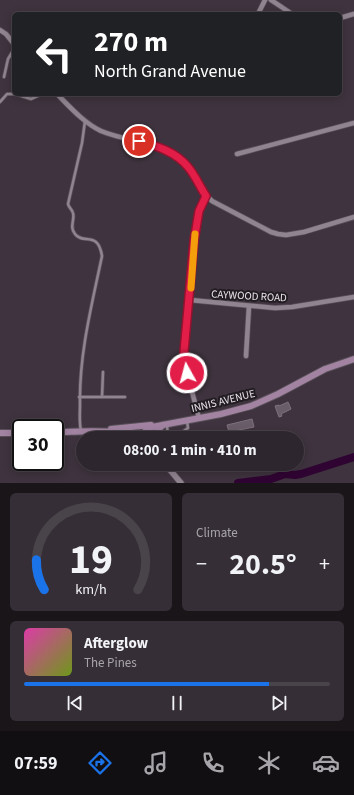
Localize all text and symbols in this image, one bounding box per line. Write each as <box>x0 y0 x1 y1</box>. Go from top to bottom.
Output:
text: 270 m <box>94 22 168 62</box>
icon: left <box>28 28 80 80</box>
text: North Grand Avenue <box>94 59 246 84</box>
pin <box>122 124 156 158</box>
icon: arrive <box>128 130 150 152</box>
street label: CAYWOOD ROAD <box>211 287 287 305</box>
position arrow <box>166 352 208 394</box>
street label: INNIS AVENUE <box>189 386 257 416</box>
speed limit sign: 30 <box>12 419 64 471</box>
text: 08:00 · 1 min · 410 m <box>123 440 257 461</box>
text: Climate <box>196 524 238 542</box>
text: 19 <box>69 530 113 590</box>
text: 20.5° <box>229 543 297 586</box>
text: − <box>196 548 207 580</box>
text: + <box>319 548 330 580</box>
text: km/h <box>75 579 107 600</box>
text: Afterglow <box>84 633 148 654</box>
text: The Pines <box>84 654 137 672</box>
icon: previous <box>64 692 86 714</box>
icon: pause <box>166 692 188 714</box>
icon: next <box>268 692 290 714</box>
icon: directions <box>86 749 114 777</box>
icon: music <box>142 749 170 777</box>
icon: phone <box>199 749 227 777</box>
icon: climate <box>255 749 283 777</box>
icon: car <box>312 749 340 777</box>
text: 07:59 <box>14 751 58 776</box>

